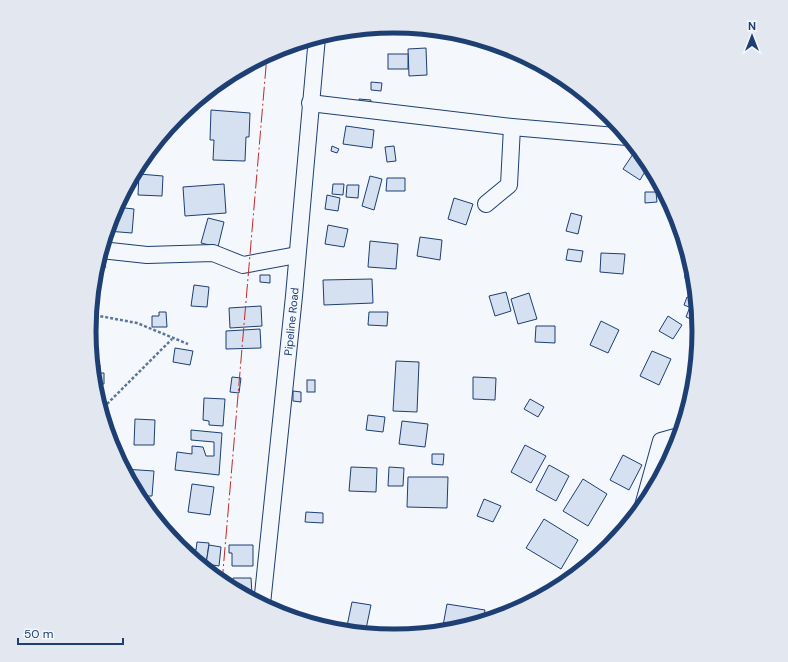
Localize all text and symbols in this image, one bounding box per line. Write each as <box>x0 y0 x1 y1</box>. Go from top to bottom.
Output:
north arrow <box>732 16 772 56</box>
text: N <box>748 19 756 33</box>
street label: Pipeline Road <box>281 287 302 356</box>
scale bar <box>18 620 123 646</box>
text: 50 m <box>24 626 53 642</box>

